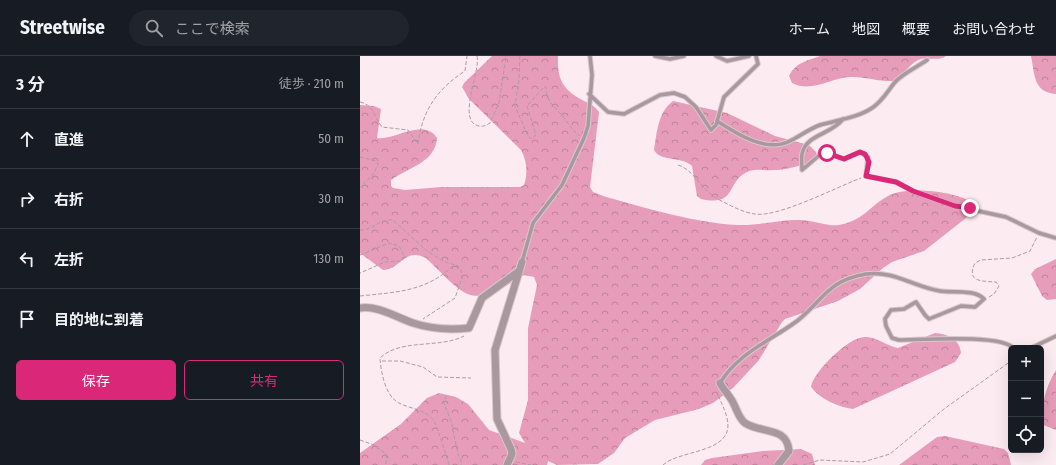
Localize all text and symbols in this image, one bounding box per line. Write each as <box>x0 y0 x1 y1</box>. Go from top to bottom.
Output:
search box <box>129 10 409 46</box>
text: Streetwise <box>20 16 105 39</box>
icon: search <box>143 17 165 39</box>
text: ここで検索 <box>175 20 250 38</box>
text: ホーム <box>788 21 830 38</box>
text: 地図 <box>852 21 880 38</box>
text: 概要 <box>902 21 930 38</box>
text: お問い合わせ <box>952 21 1036 38</box>
text: 3 分 <box>16 74 45 95</box>
text: 徒歩 · 210 m <box>279 76 344 91</box>
icon: ahead <box>16 128 38 150</box>
text: 直進 <box>54 131 84 149</box>
text: 50 m <box>318 131 344 146</box>
route start <box>818 144 836 162</box>
icon: right <box>16 188 38 210</box>
text: 右折 <box>54 191 84 209</box>
text: 30 m <box>318 191 344 206</box>
route end <box>961 199 979 217</box>
icon: left <box>16 248 38 270</box>
text: 左折 <box>54 251 84 269</box>
text: 130 m <box>313 251 344 266</box>
icon: arrive <box>16 308 38 330</box>
text: 目的地に到着 <box>54 311 144 329</box>
map controls <box>1008 345 1044 453</box>
button: + <box>1008 345 1044 381</box>
button: 保存 <box>16 360 176 400</box>
button: 共有 <box>184 360 344 400</box>
button: − <box>1008 381 1044 417</box>
button: locate <box>1008 417 1044 453</box>

